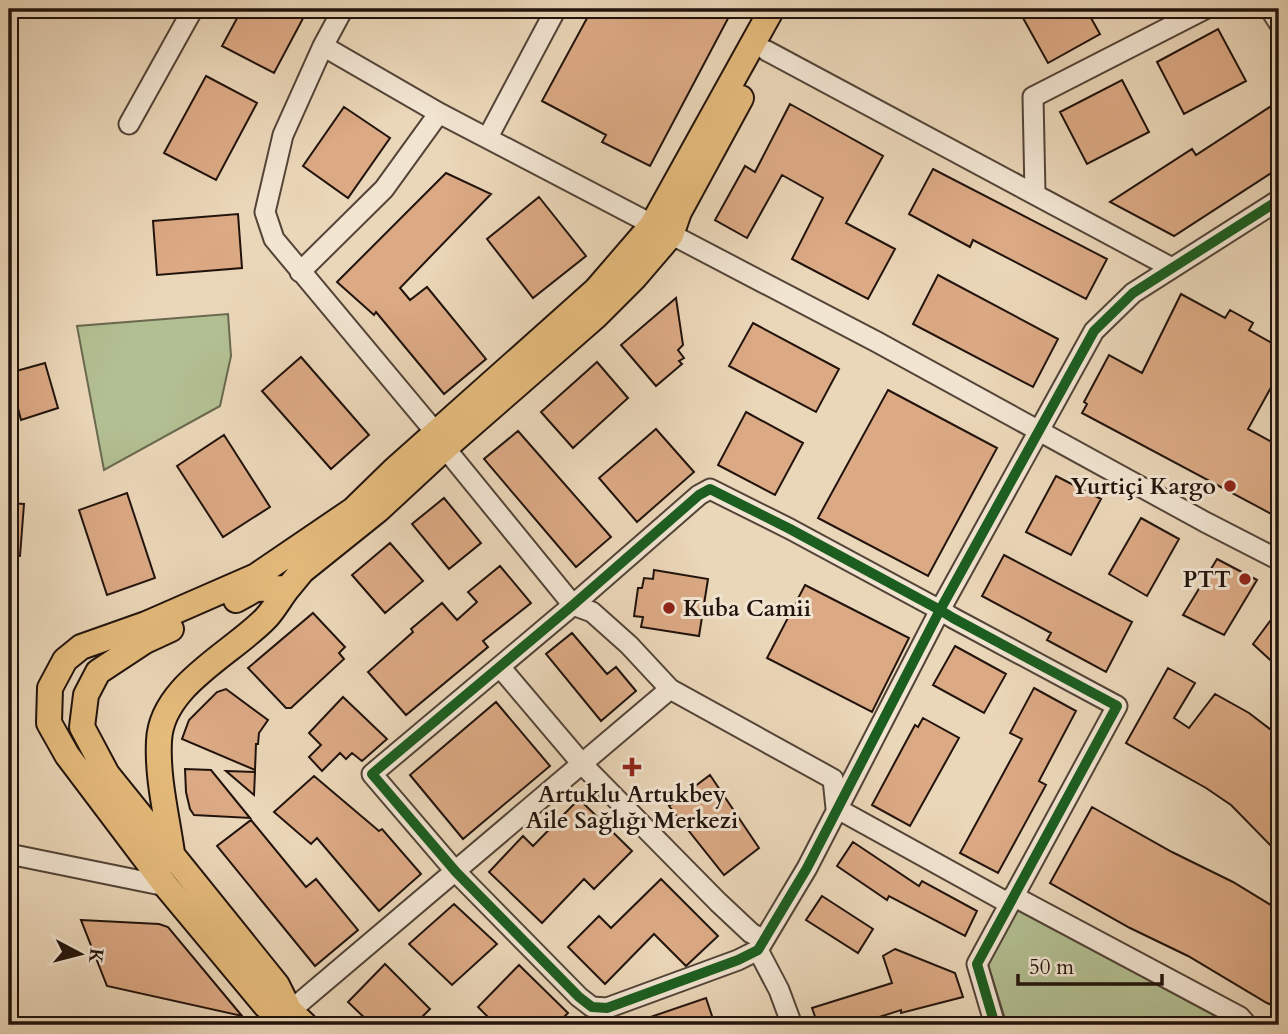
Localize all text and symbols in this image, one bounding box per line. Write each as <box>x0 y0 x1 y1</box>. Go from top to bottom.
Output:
place label: Yurtiçi Kargo <box>1070 471 1216 502</box>
marker: Yurtiçi Kargo <box>1222 478 1238 494</box>
place label: PTT <box>1183 564 1231 595</box>
marker: PTT <box>1237 571 1253 587</box>
place label: Kuba Camii <box>683 593 811 624</box>
marker: Kuba Camii <box>661 600 677 616</box>
marker: Artuklu Artukbey Aile Sağlığı Merkezi <box>622 757 642 777</box>
place label: Artuklu Artukbey Aile Sağlığı Merkezi <box>526 779 738 836</box>
north arrow <box>46 918 116 988</box>
scale bar <box>1018 943 1162 987</box>
text: K <box>82 947 110 966</box>
text: 50 m <box>1029 953 1074 982</box>

